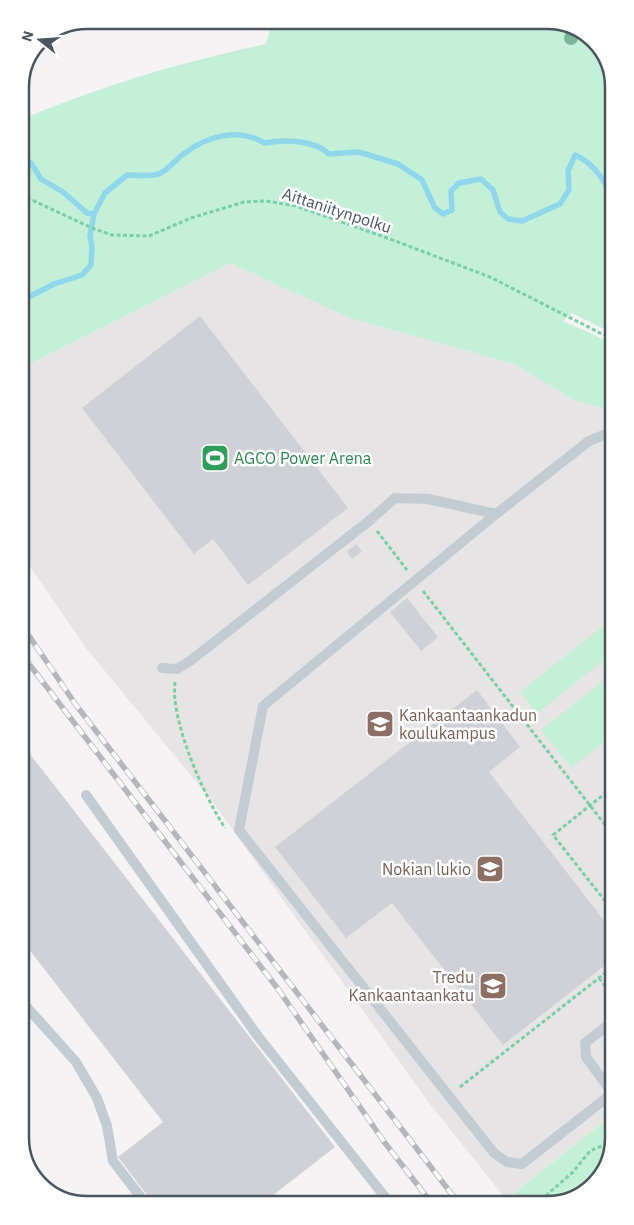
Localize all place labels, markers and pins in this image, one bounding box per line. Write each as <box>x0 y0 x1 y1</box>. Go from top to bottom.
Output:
sports icon: AGCO Power Arena <box>200 443 230 473</box>
place label: AGCO Power Arena <box>234 448 372 468</box>
place label: Kankaantaankadun koulukampus <box>399 705 537 743</box>
school or university icon: Kankaantaankadun koulukampus <box>365 709 395 739</box>
school or university icon: Nokian lukio <box>475 854 505 884</box>
place label: Nokian lukio <box>382 859 471 879</box>
place label: Tredu Kankaantaankatu <box>349 967 474 1005</box>
school or university icon: Tredu Kankaantaankatu <box>478 971 508 1001</box>

